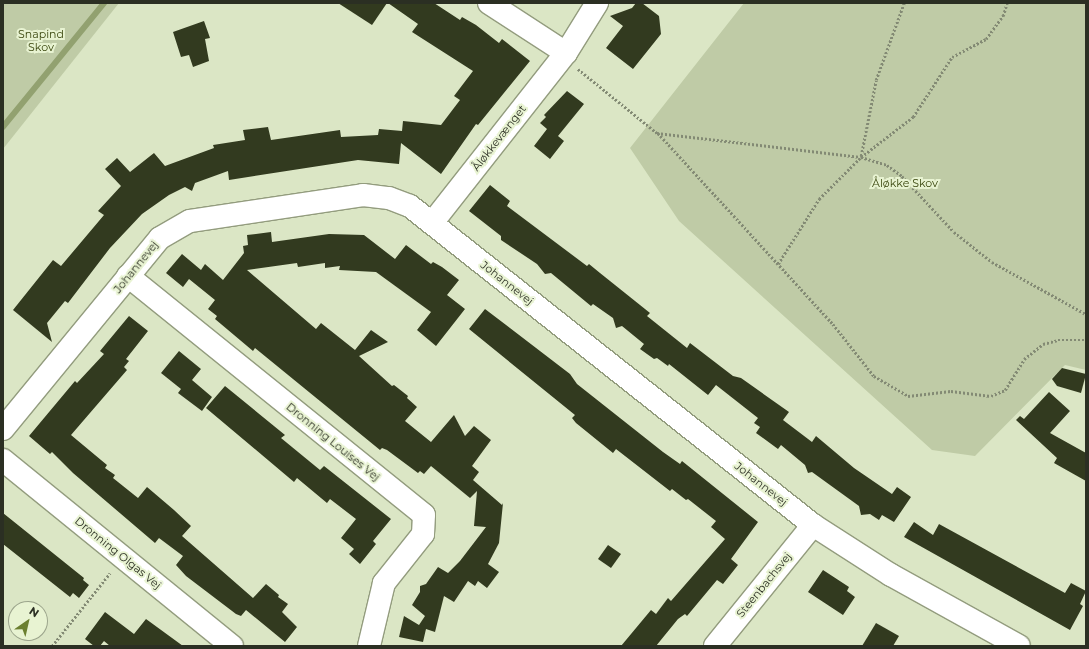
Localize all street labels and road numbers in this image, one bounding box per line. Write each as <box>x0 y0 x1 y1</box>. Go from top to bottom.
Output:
street label: Åløkkevænget <box>469 102 529 174</box>
street label: Johannevej <box>111 238 161 296</box>
street label: Johannevej <box>478 258 536 308</box>
street label: Dronning Louises Vej <box>284 400 382 484</box>
street label: Johannevej <box>732 459 790 509</box>
street label: Dronning Olgas Vej <box>72 514 164 592</box>
street label: Steenbachsvej <box>734 550 794 620</box>

